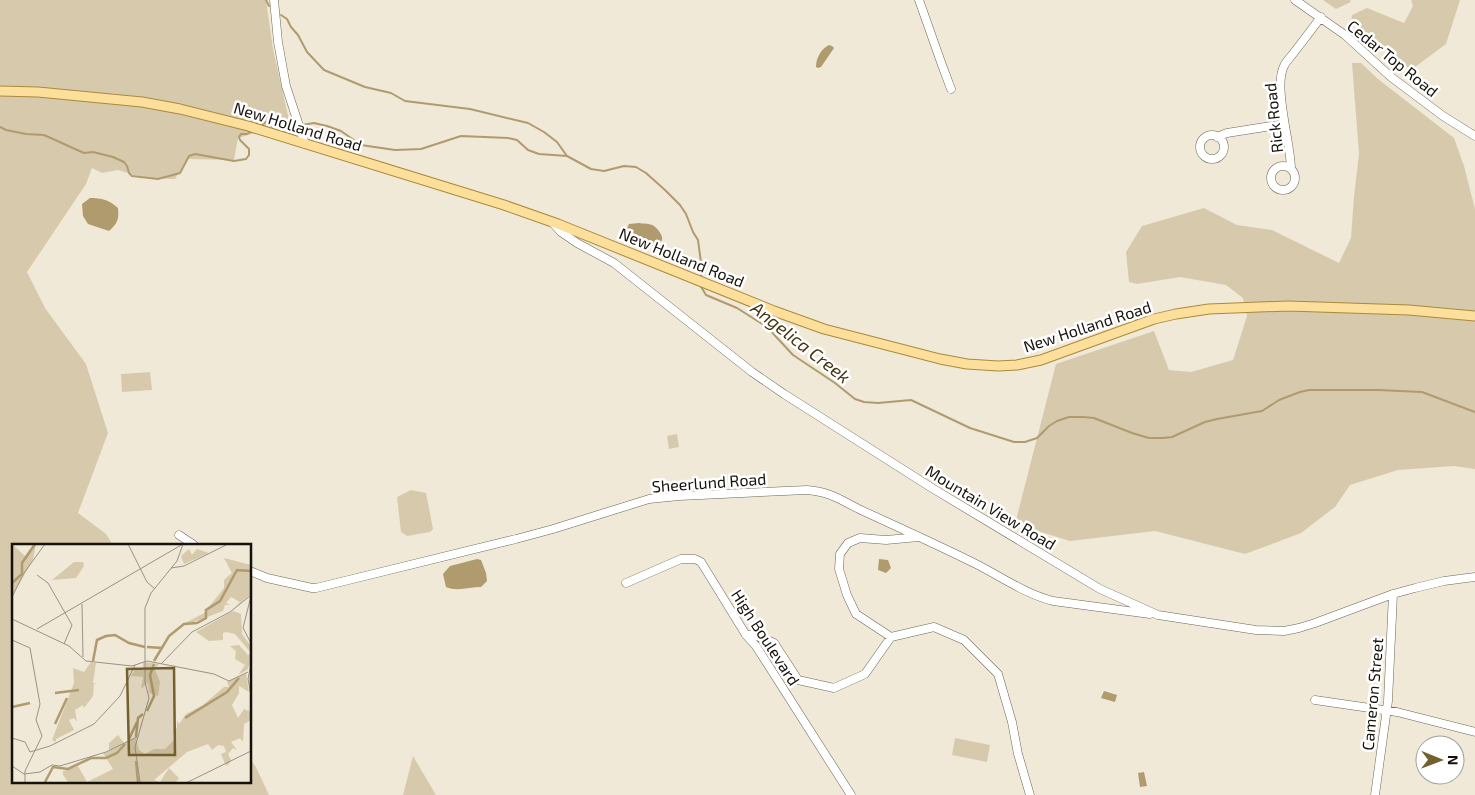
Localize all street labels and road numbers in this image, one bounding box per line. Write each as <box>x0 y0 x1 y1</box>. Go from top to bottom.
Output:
street label: Cedar Top Road <box>1344 16 1442 100</box>
street label: Rick Road <box>1260 82 1286 154</box>
street label: New Holland Road <box>232 97 364 155</box>
street label: New Holland Road <box>617 223 747 291</box>
street label: New Holland Road <box>1021 296 1153 356</box>
street label: Mountain View Road <box>922 461 1060 553</box>
street label: Sheerlund Road <box>651 469 767 495</box>
street label: High Boulevard <box>728 585 804 689</box>
street label: Cameron Street <box>1358 637 1386 751</box>

